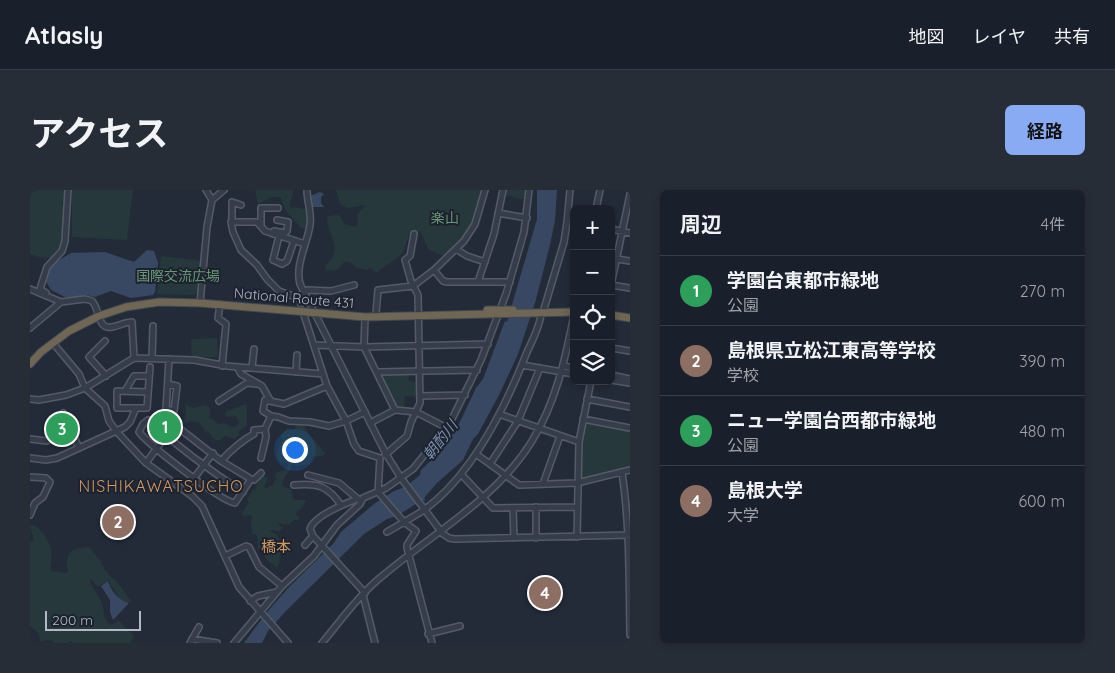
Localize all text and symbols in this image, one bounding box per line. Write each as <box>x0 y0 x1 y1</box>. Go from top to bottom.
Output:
text: Atlasly <box>25 20 103 50</box>
text: 地図 <box>909 25 945 48</box>
text: レイヤ <box>973 25 1026 48</box>
text: 共有 <box>1054 25 1090 48</box>
button: 経路 <box>1005 105 1085 155</box>
text: アクセス <box>30 111 168 155</box>
map controls <box>570 205 615 385</box>
button: + <box>570 205 615 250</box>
park label: 楽山 <box>431 209 459 227</box>
text: 周辺 <box>680 211 722 237</box>
text: 4件 <box>1041 214 1065 234</box>
button: − <box>570 250 615 295</box>
park label: 国際交流広場 <box>136 267 220 285</box>
text: 学園台東都市緑地 <box>727 268 879 292</box>
text: 1 <box>693 281 699 301</box>
text: 270 m <box>1020 281 1065 301</box>
street label: National Route 431 <box>233 284 355 312</box>
button: locate <box>570 295 615 340</box>
text: 公園 <box>727 295 759 315</box>
text: 島根県立松江東高等学校 <box>727 338 936 362</box>
button: layers <box>570 340 615 385</box>
text: 2 <box>691 351 701 371</box>
text: 390 m <box>1019 351 1065 371</box>
text: 学校 <box>727 365 759 385</box>
pin: 1 <box>149 408 181 446</box>
text: ニュー学園台西都市緑地 <box>727 408 936 432</box>
pin: 3 <box>46 410 78 448</box>
water label: 朝酌川 <box>419 415 463 464</box>
text: 3 <box>692 421 700 441</box>
text: 480 m <box>1019 421 1065 441</box>
text: 公園 <box>727 435 759 455</box>
your location <box>282 437 308 463</box>
district label: NISHIKAWATSUCHO <box>79 476 243 496</box>
text: 島根大学 <box>727 478 803 502</box>
text: 4 <box>691 491 701 511</box>
text: 600 m <box>1018 491 1065 511</box>
pin: 2 <box>102 503 134 541</box>
text: 大学 <box>727 505 759 525</box>
district label: 橋本 <box>261 537 291 556</box>
pin: 4 <box>529 574 561 612</box>
scale bar <box>45 608 141 631</box>
text: 200 m <box>52 611 93 629</box>

